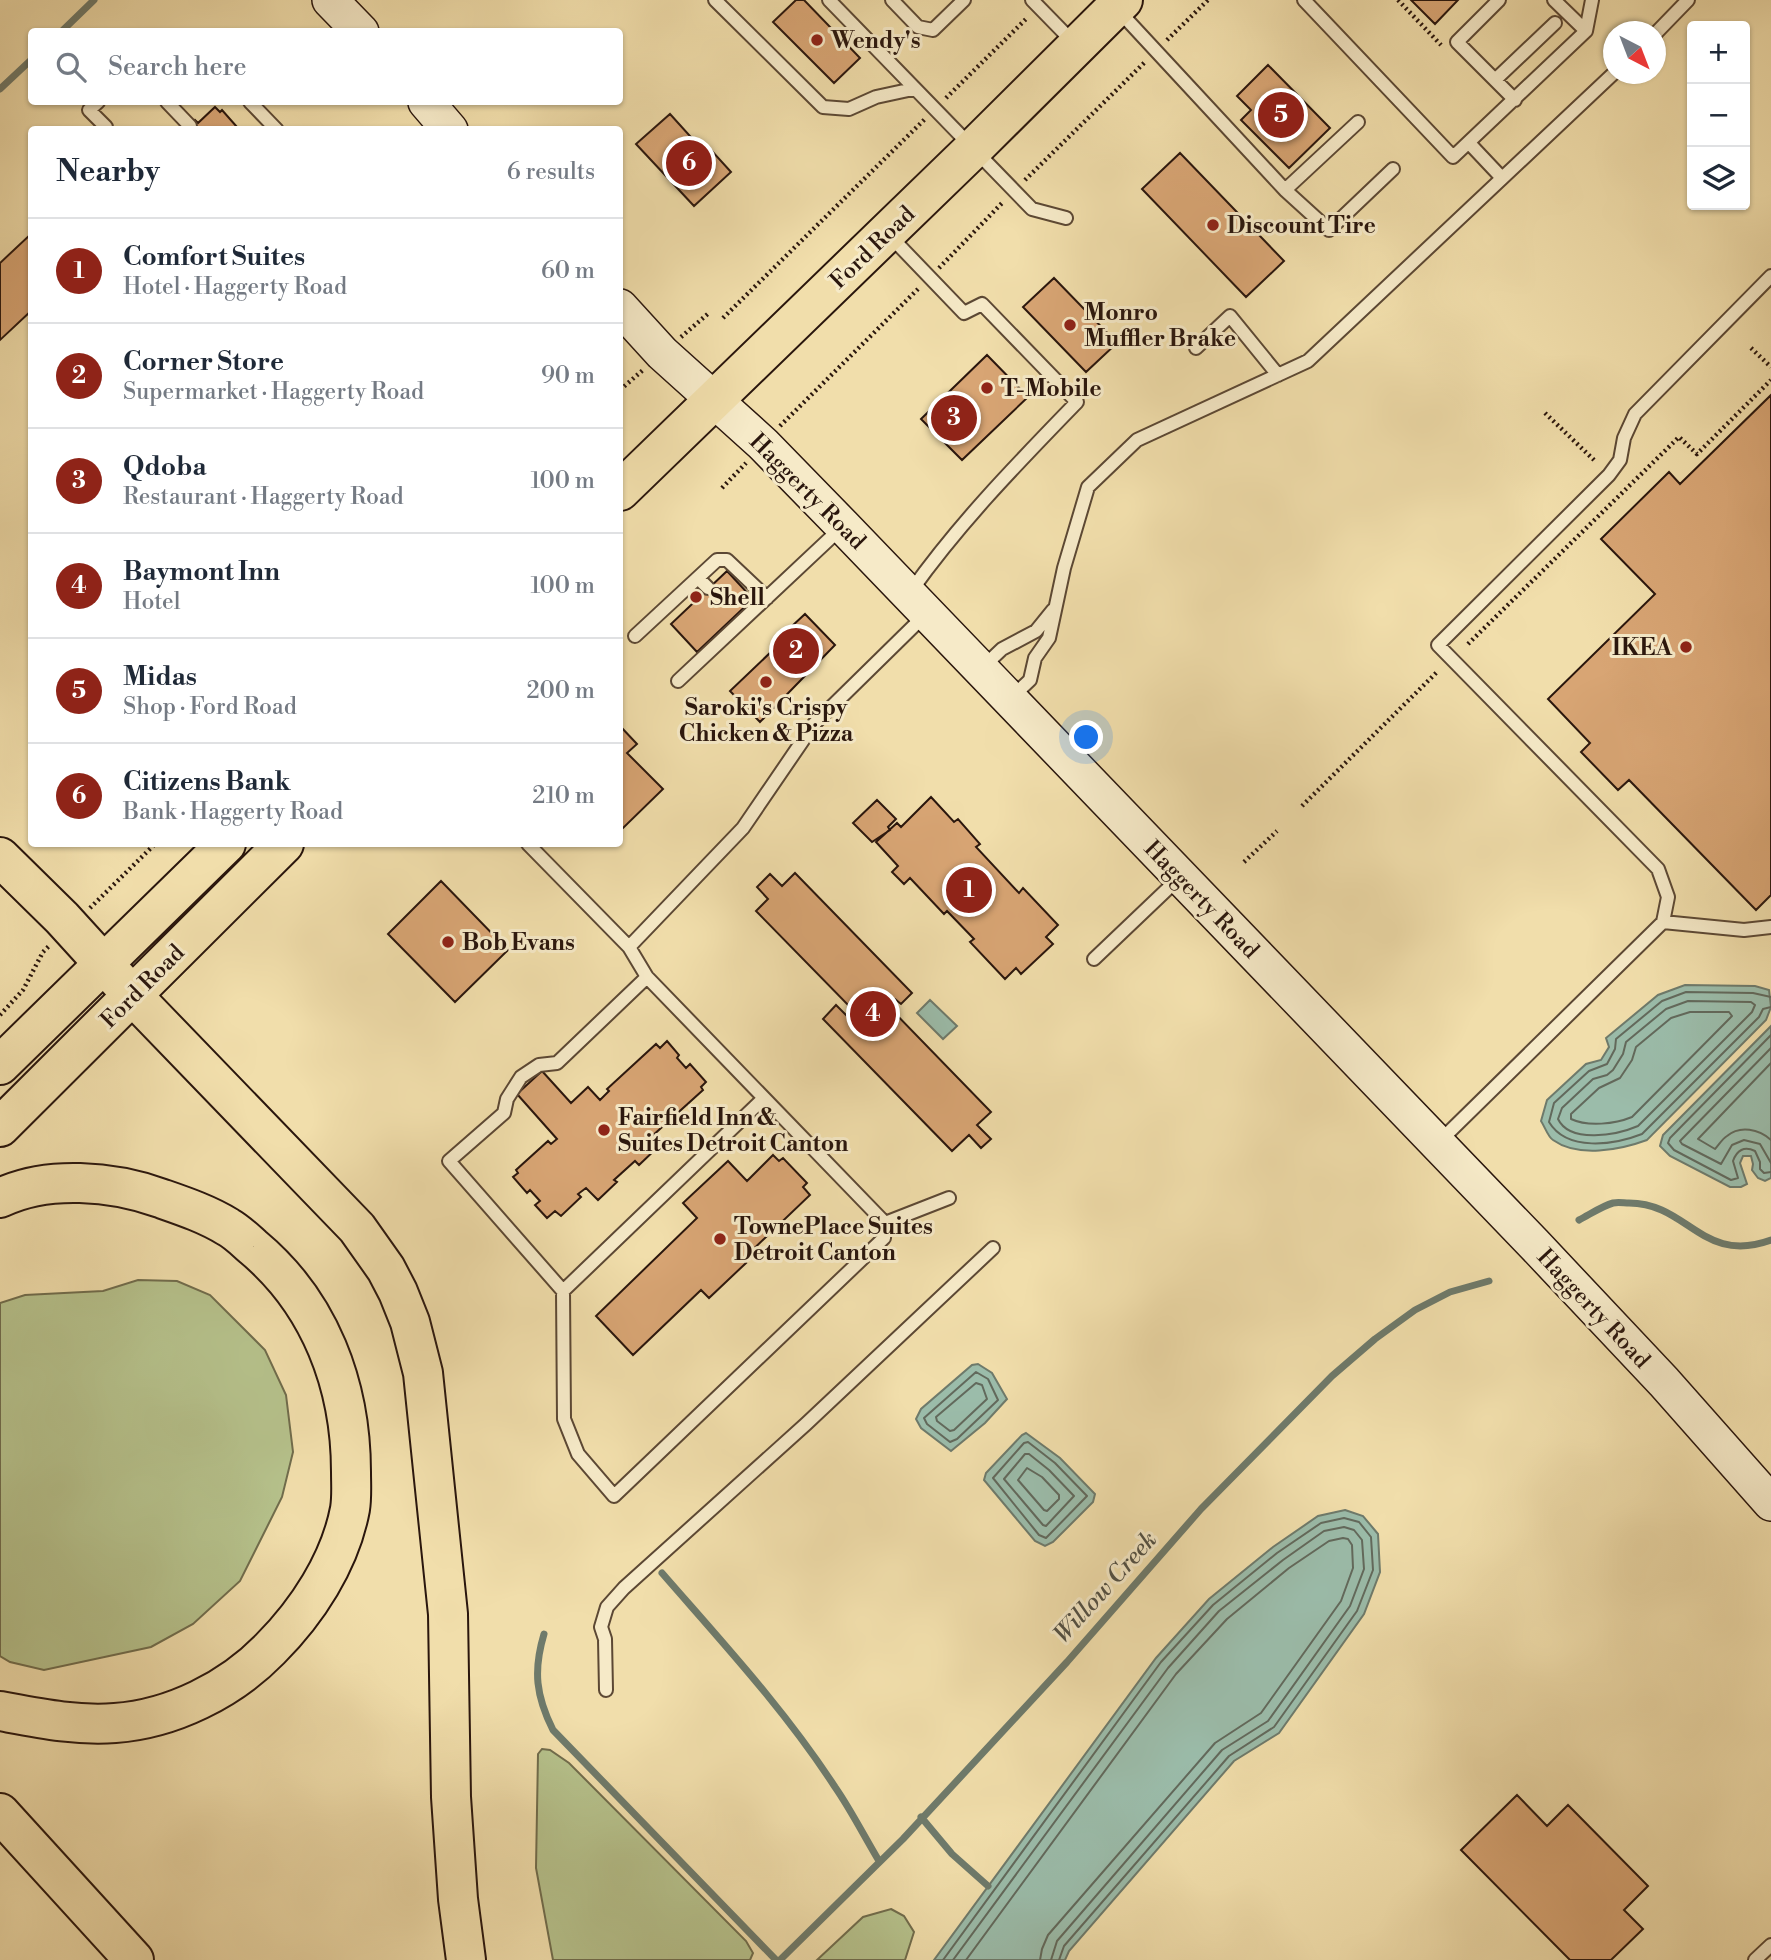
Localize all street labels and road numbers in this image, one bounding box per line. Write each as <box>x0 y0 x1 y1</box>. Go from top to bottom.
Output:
street label: Ford Road <box>824 200 921 295</box>
street label: Haggerty Road <box>743 428 871 556</box>
street label: Haggerty Road <box>1138 835 1265 965</box>
street label: Ford Road <box>95 939 191 1035</box>
street label: Haggerty Road <box>1531 1243 1656 1374</box>

